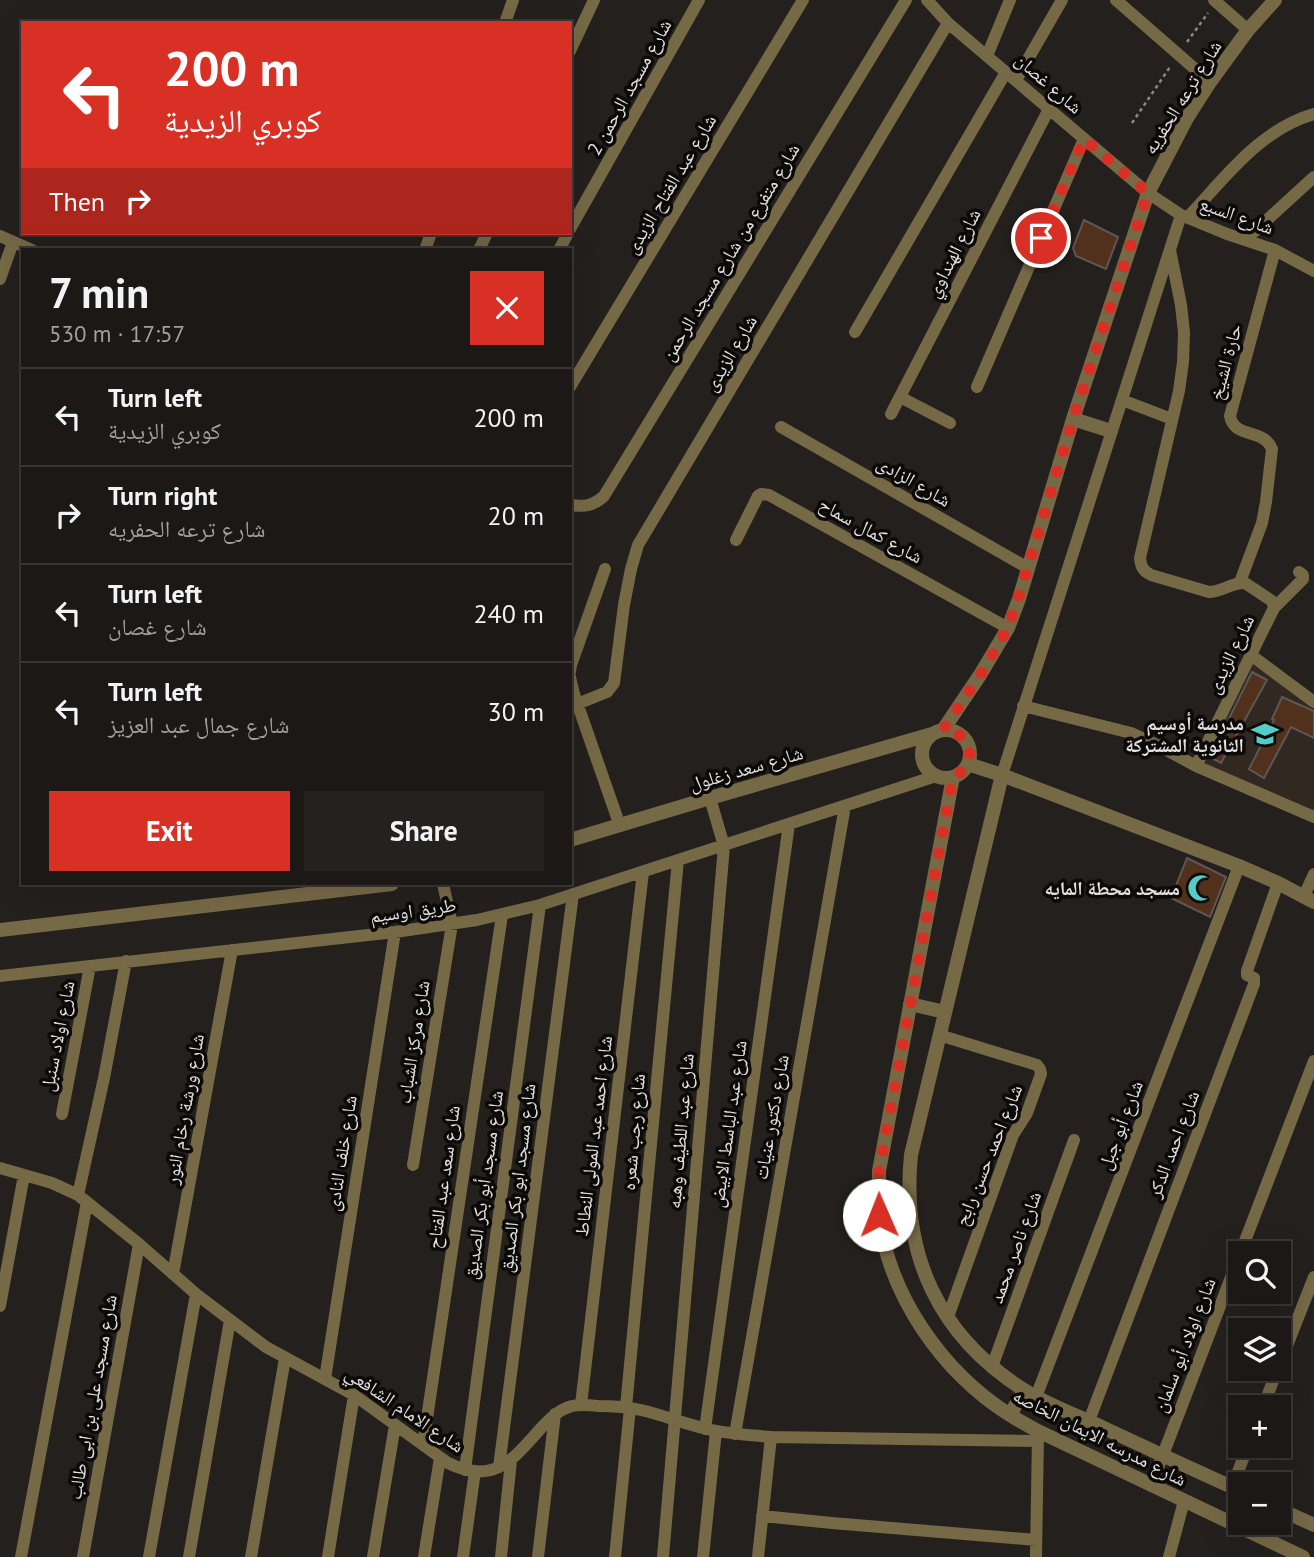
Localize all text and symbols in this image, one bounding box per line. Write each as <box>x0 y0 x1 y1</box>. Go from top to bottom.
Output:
street label: شارع مسجد الرحمن 2 <box>582 15 676 159</box>
text: 200 m <box>164 36 299 100</box>
street label: شارع ترعه الحفريه <box>1137 36 1227 158</box>
street label: شارع غصان <box>1010 47 1088 119</box>
icon: left <box>49 49 140 140</box>
text: كوبري الزيدية <box>164 99 321 141</box>
street label: شارع عبد الفتاح الزيدى <box>619 110 721 258</box>
street label: شارع متفرع من شارع مسجد الرحمن <box>655 139 805 365</box>
icon: right <box>119 182 157 220</box>
text: Then <box>49 185 105 218</box>
street label: شارع السبع <box>1196 191 1277 240</box>
street label: شارع الهنداوي <box>920 204 989 303</box>
pin <box>1011 208 1071 268</box>
icon: arrive <box>1022 219 1060 257</box>
text: 7 min <box>49 265 149 320</box>
button: close <box>470 271 544 345</box>
street label: شارع الزيدى <box>698 311 762 395</box>
text: 530 m · 17:57 <box>49 319 185 348</box>
street label: حارة الشيخ <box>1203 321 1248 403</box>
text: Turn left <box>108 381 202 414</box>
icon: left <box>49 398 87 436</box>
text: 200 m <box>473 401 544 434</box>
text: كوبري الزيدية <box>108 416 221 445</box>
street label: شارع الزادى <box>873 450 955 512</box>
text: Turn right <box>108 479 217 512</box>
street label: شارع كمال سماح <box>815 492 927 568</box>
icon: right <box>49 496 87 534</box>
text: 20 m <box>488 499 544 532</box>
text: شارع ترعه الحفريه <box>108 514 265 543</box>
text: Turn left <box>108 577 202 610</box>
icon: left <box>49 594 87 632</box>
text: 240 m <box>473 597 544 630</box>
street label: شارع الزيدى <box>1201 611 1259 697</box>
text: شارع غصان <box>108 612 207 641</box>
text: Turn left <box>108 675 202 708</box>
icon: left <box>49 692 87 730</box>
text: 30 m <box>488 695 544 728</box>
text: شارع جمال عبد العزيز <box>108 710 289 739</box>
place label: مدرسة أوسيم الثانوية المشتركة <box>1125 711 1244 757</box>
school or university icon: مدرسة أوسيم الثانوية المشتركة <box>1250 719 1280 749</box>
street label: شارع سعد زغلول <box>686 740 806 796</box>
button: Exit <box>49 791 290 871</box>
button: Share <box>304 791 544 871</box>
mosque icon: مسجد محطة المايه <box>1186 873 1216 903</box>
place label: مسجد محطة المايه <box>1045 876 1180 900</box>
street label: طريق اوسيم <box>368 892 458 929</box>
street label: شارع اولاد سنبل <box>35 979 79 1093</box>
street label: شارع مركز الشباب <box>391 979 435 1105</box>
street label: شارع ورشة رخام النور <box>159 1032 211 1188</box>
street label: شارع احمد عبد المولى النطاط <box>569 1034 617 1238</box>
street label: شارع عبد الباسط الابيض <box>704 1039 752 1209</box>
street label: شارع عبد اللطيف وهبه <box>661 1052 699 1210</box>
street label: شارع دكتور عنيات <box>748 1053 794 1181</box>
street label: شارع رجب شعره <box>616 1073 650 1191</box>
street label: شارع أبو جبل <box>1092 1077 1148 1173</box>
street label: شارع احمد حسن رابح <box>949 1081 1028 1230</box>
street label: شارع مسجد ابو بكر الصديق <box>493 1082 541 1274</box>
street label: شارع احمد الدكر <box>1141 1087 1204 1202</box>
street label: شارع مسجد أبو بكر الصديق <box>458 1089 508 1281</box>
street label: شارع خلف النادى <box>320 1093 362 1213</box>
street label: شارع سعد عبد الفتاح <box>421 1104 465 1250</box>
position arrow <box>842 1178 916 1252</box>
street label: شارع ناصر محمد <box>984 1188 1046 1306</box>
map controls <box>1228 1241 1291 1535</box>
button: search <box>1228 1241 1291 1304</box>
street label: شارع اولاد أبو سلمان <box>1147 1274 1221 1416</box>
street label: شارع مسجد على بن ابى طالب <box>62 1293 122 1501</box>
button: layers <box>1228 1318 1291 1381</box>
street label: شارع الامام الشافعي <box>339 1360 469 1461</box>
street label: شارع مدرسه الايمان الخاصه <box>1009 1383 1191 1491</box>
button: + <box>1228 1395 1291 1458</box>
button: − <box>1228 1472 1291 1535</box>

